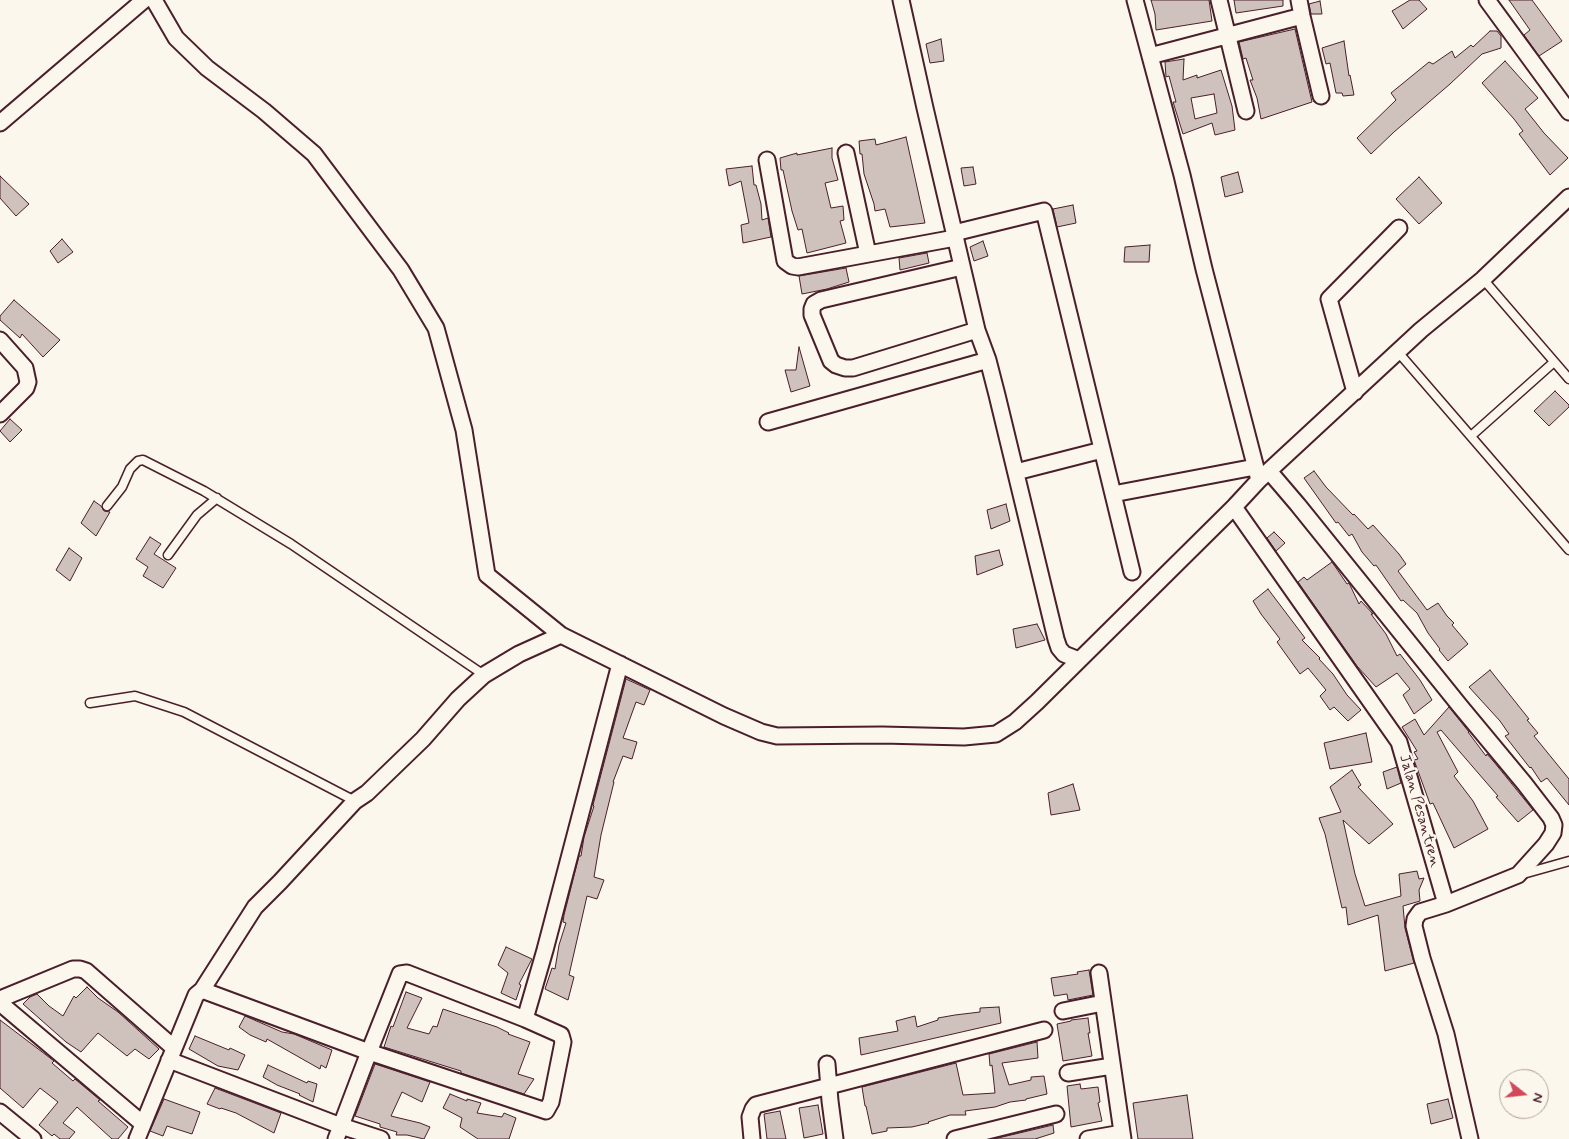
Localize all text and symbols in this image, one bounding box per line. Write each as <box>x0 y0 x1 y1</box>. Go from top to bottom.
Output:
street label: Jalan Pesantren <box>1394 753 1444 869</box>
north arrow <box>1499 1069 1549 1119</box>
text: N <box>1528 1091 1547 1105</box>

